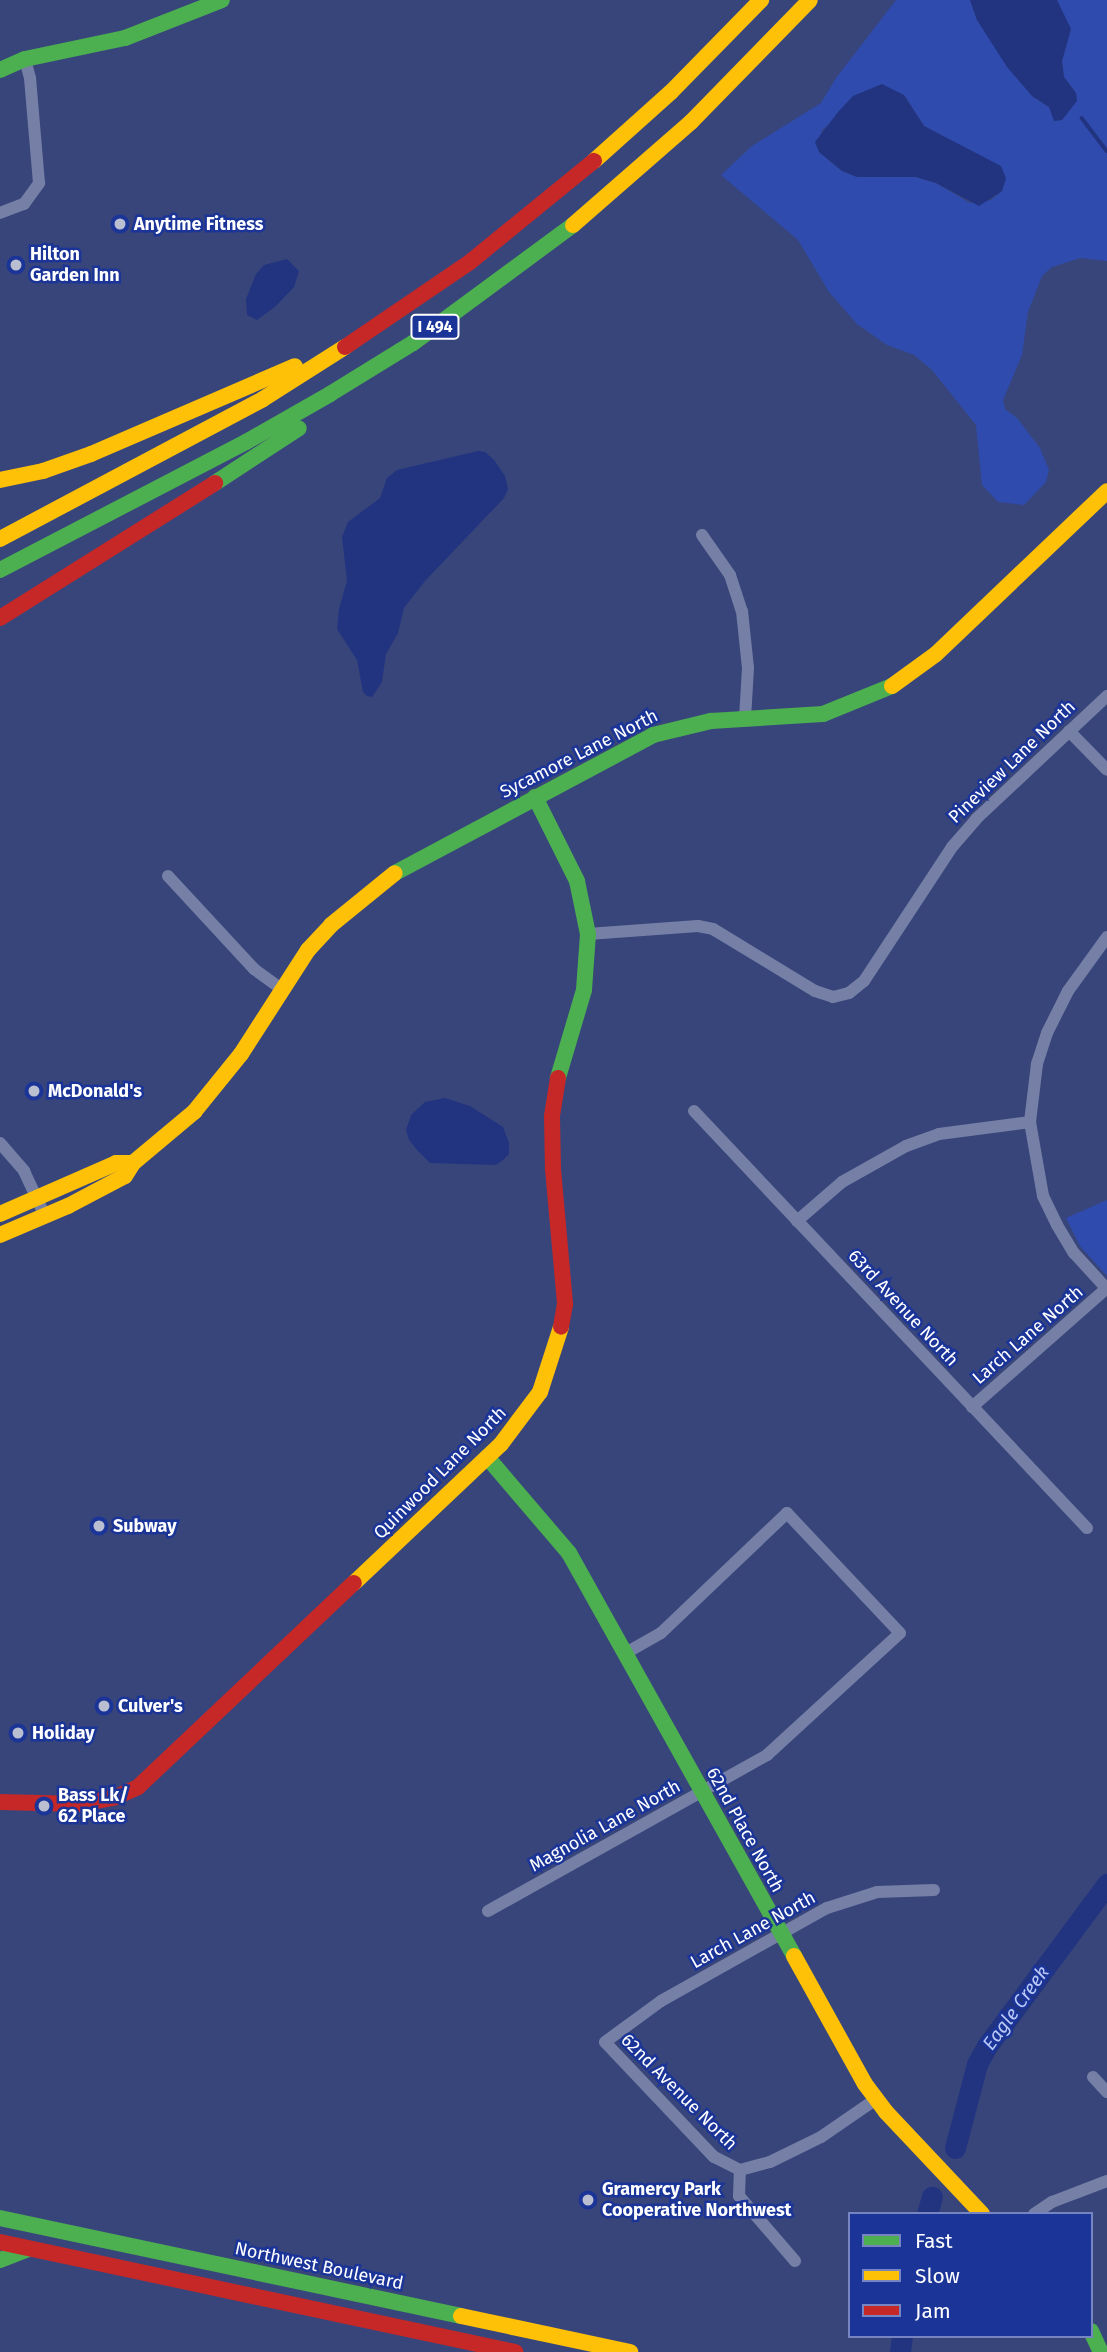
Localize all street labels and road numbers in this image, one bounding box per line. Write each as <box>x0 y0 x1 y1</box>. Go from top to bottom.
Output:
road number: I 494 <box>409 314 461 340</box>
street label: Pineview Lane North <box>944 696 1080 828</box>
street label: Sycamore Lane North <box>497 705 661 803</box>
street label: 63rd Avenue North <box>843 1245 963 1371</box>
street label: Larch Lane North <box>968 1281 1088 1389</box>
street label: Quinwood Lane North <box>369 1402 511 1544</box>
street label: 62nd Place North <box>702 1764 788 1896</box>
street label: Magnolia Lane North <box>526 1775 684 1877</box>
street label: Larch Lane North <box>687 1887 819 1973</box>
street label: 62nd Avenue North <box>616 2029 742 2155</box>
street label: Northwest Boulevard <box>233 2238 405 2294</box>

